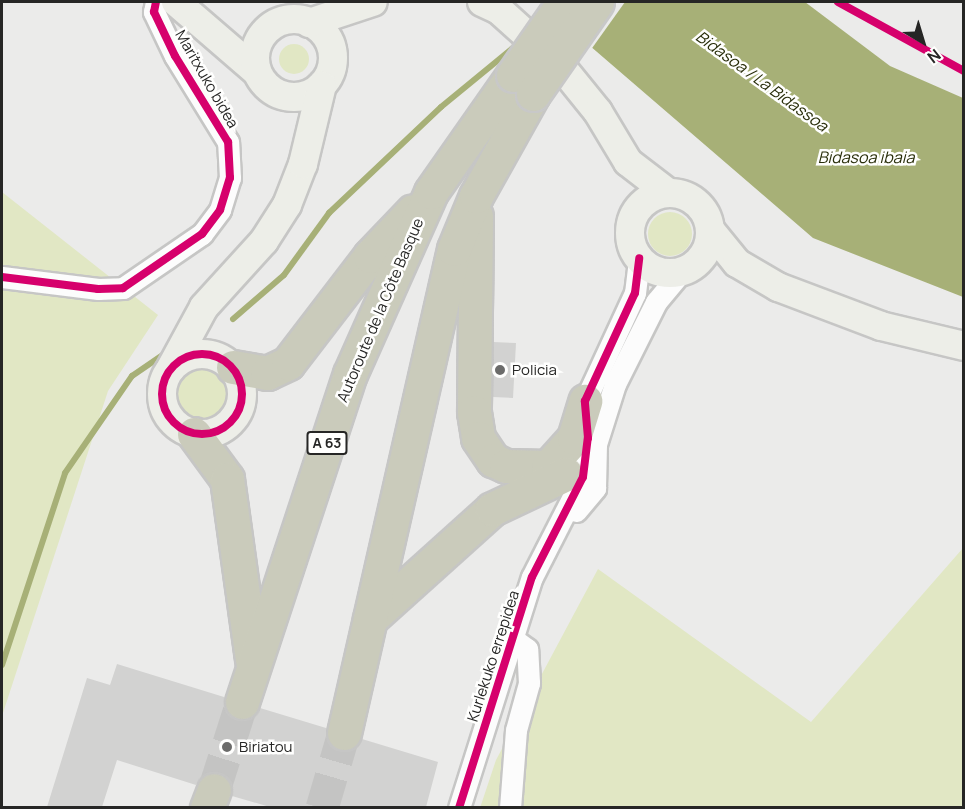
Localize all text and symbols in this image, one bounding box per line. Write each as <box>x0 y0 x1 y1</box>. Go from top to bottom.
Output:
north arrow <box>893 12 953 72</box>
street label: Maritxuko bidea <box>172 27 242 131</box>
water label: Bidasoa / La Bidassoa <box>692 27 832 135</box>
text: N <box>923 44 945 68</box>
water label: Bidasoa ibaia <box>818 147 914 167</box>
street label: Autoroute de la Côte Basque <box>333 215 427 405</box>
place label: Policia <box>512 361 557 379</box>
marker: Policia <box>493 363 507 377</box>
road number: A 63 <box>306 432 348 454</box>
street label: Kurlekuko errepidea <box>463 588 523 724</box>
place label: Biriatou <box>239 738 292 756</box>
marker: Biriatou <box>220 740 234 754</box>

